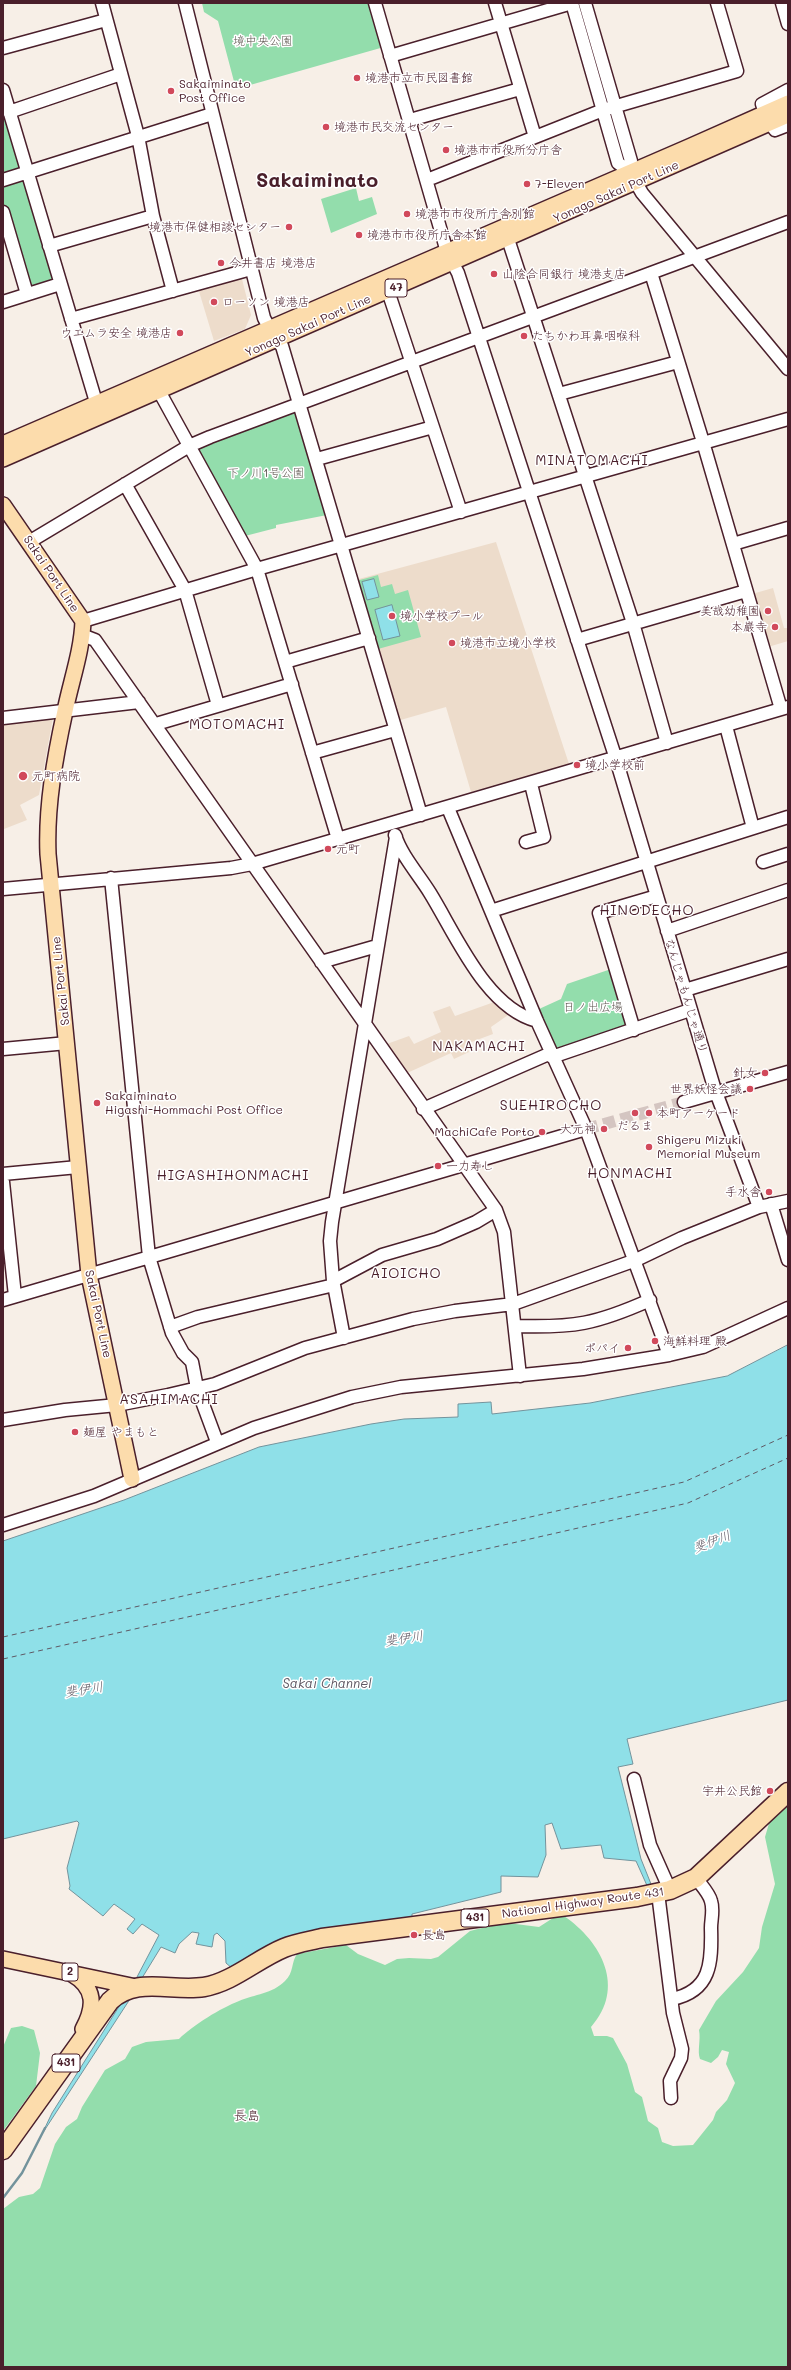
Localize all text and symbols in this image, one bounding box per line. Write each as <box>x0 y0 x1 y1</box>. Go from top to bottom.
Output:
park label: 境中央公園 <box>233 34 293 48</box>
place label: 境港市立市民図書館 <box>365 71 473 85</box>
marker: 境港市立市民図書館 <box>352 73 362 83</box>
place label: Sakaiminato Post Office <box>179 77 251 105</box>
marker: Sakaiminato Post Office <box>166 86 176 96</box>
place label: 境港市民交流センター <box>334 120 454 134</box>
marker: 境港市民交流センター <box>321 122 331 132</box>
place label: 境港市市役所分庁舎 <box>454 143 562 157</box>
marker: 境港市市役所分庁舎 <box>441 145 451 155</box>
street label: Yonago Sakai Port Line <box>551 158 681 226</box>
district label: Sakaiminato <box>256 169 378 193</box>
place label: 7-Eleven <box>535 177 584 191</box>
marker: 7-Eleven <box>522 179 532 189</box>
place label: 境港市市役所庁舎別館 <box>415 207 535 221</box>
marker: 境港市市役所庁舎別館 <box>402 209 412 219</box>
place label: 境港市保健相談センター <box>149 220 281 234</box>
marker: 境港市保健相談センター <box>284 222 294 232</box>
place label: 境港市市役所庁舎本館 <box>367 228 487 242</box>
marker: 境港市市役所庁舎本館 <box>354 230 364 240</box>
place label: 今井書店 境港店 <box>229 256 317 270</box>
marker: 今井書店 境港店 <box>216 258 226 268</box>
place label: 山陰合同銀行 境港支店 <box>502 267 626 281</box>
marker: 山陰合同銀行 境港支店 <box>489 269 499 279</box>
road number: 47 <box>385 279 407 297</box>
street label: Yonago Sakai Port Line <box>243 292 373 360</box>
place label: ローソン 境港店 <box>222 295 310 309</box>
marker: ローソン 境港店 <box>209 297 219 307</box>
place label: ウエムラ安全 境港店 <box>60 326 172 340</box>
marker: ウエムラ安全 境港店 <box>175 328 185 338</box>
place label: たちかわ耳鼻咽喉科 <box>532 329 640 343</box>
marker: たちかわ耳鼻咽喉科 <box>519 331 529 341</box>
district label: MINATOMACHI <box>535 453 649 469</box>
park label: 下ノ川1号公園 <box>227 466 305 480</box>
street label: Sakai Port Line <box>20 533 82 615</box>
place label: 美哉幼稚園 <box>700 604 760 618</box>
marker: 美哉幼稚園 <box>763 606 773 616</box>
place label: 境小学校プール <box>400 609 483 623</box>
marker: 境小学校プール <box>387 611 397 621</box>
place label: 本巌寺 <box>731 620 767 634</box>
marker: 本巌寺 <box>770 622 780 632</box>
place label: 境港市立境小学校 <box>460 636 556 650</box>
marker: 境港市立境小学校 <box>447 638 457 648</box>
district label: MOTOMACHI <box>189 717 285 733</box>
place label: 境小学校前 <box>585 758 645 772</box>
marker: 境小学校前 <box>572 760 582 770</box>
place label: 元町病院 <box>32 769 80 783</box>
marker: 元町病院 <box>17 770 29 782</box>
place label: 元町 <box>336 842 360 856</box>
marker: 元町 <box>323 844 333 854</box>
district label: HINODECHO <box>599 903 695 919</box>
street label: Sakai Port Line <box>49 936 73 1026</box>
street label: なんじゃもんじゃ通り <box>662 937 710 1055</box>
park label: 日ノ出広場 <box>563 1000 623 1014</box>
district label: NAKAMACHI <box>432 1039 526 1055</box>
place label: 針女 <box>733 1066 757 1080</box>
marker: 針女 <box>760 1068 770 1078</box>
place label: 世界妖怪会議 <box>670 1082 742 1096</box>
marker: 世界妖怪会議 <box>745 1084 755 1094</box>
place label: Sakaiminato Higashi-Hommachi Post Office <box>105 1089 283 1117</box>
marker: Sakaiminato Higashi-Hommachi Post Office <box>92 1098 102 1108</box>
district label: SUEHIROCHO <box>500 1098 602 1114</box>
place label: 本町アーケード <box>657 1106 741 1120</box>
marker: だるま <box>630 1108 640 1118</box>
marker: 本町アーケード <box>644 1108 654 1118</box>
place label: だるま <box>617 1119 653 1133</box>
place label: 大元神 <box>560 1122 596 1136</box>
marker: 大元神 <box>599 1124 609 1134</box>
place label: MachiCafe Porto <box>435 1125 534 1139</box>
marker: MachiCafe Porto <box>537 1127 547 1137</box>
place label: Shigeru Mizuki Memorial Museum <box>657 1133 760 1161</box>
marker: Shigeru Mizuki Memorial Museum <box>644 1142 654 1152</box>
place label: 一力寿し <box>446 1159 494 1173</box>
marker: 一力寿し <box>433 1161 443 1171</box>
district label: HONMACHI <box>587 1166 673 1182</box>
district label: HIGASHIHONMACHI <box>157 1168 309 1184</box>
place label: 手水舎 <box>725 1185 761 1199</box>
marker: 手水舎 <box>764 1187 774 1197</box>
district label: AIOICHO <box>370 1266 442 1282</box>
street label: Sakai Port Line <box>82 1269 114 1359</box>
place label: 海鮮料理 殿 <box>663 1334 727 1348</box>
marker: 海鮮料理 殿 <box>650 1336 660 1346</box>
place label: ポパイ <box>584 1341 620 1355</box>
marker: ポパイ <box>623 1343 633 1353</box>
district label: ASAHIMACHI <box>119 1392 219 1408</box>
place label: 麺屋 やまもと <box>83 1425 159 1439</box>
marker: 麺屋 やまもと <box>70 1427 80 1437</box>
water label: 斐伊川 <box>691 1528 733 1556</box>
water label: 斐伊川 <box>384 1628 424 1650</box>
water label: Sakai Channel <box>283 1676 371 1692</box>
water label: 斐伊川 <box>64 1679 104 1701</box>
place label: 宇井公民館 <box>702 1784 762 1798</box>
marker: 宇井公民館 <box>765 1786 775 1796</box>
street label: National Highway Route 431 <box>501 1884 665 1922</box>
road number: 431 <box>461 1909 489 1927</box>
place label: 長島 <box>422 1928 446 1942</box>
marker: 長島 <box>409 1930 419 1940</box>
road number: 2 <box>62 1963 78 1981</box>
road number: 431 <box>52 2054 80 2072</box>
district label: 長島 <box>234 2108 260 2124</box>

